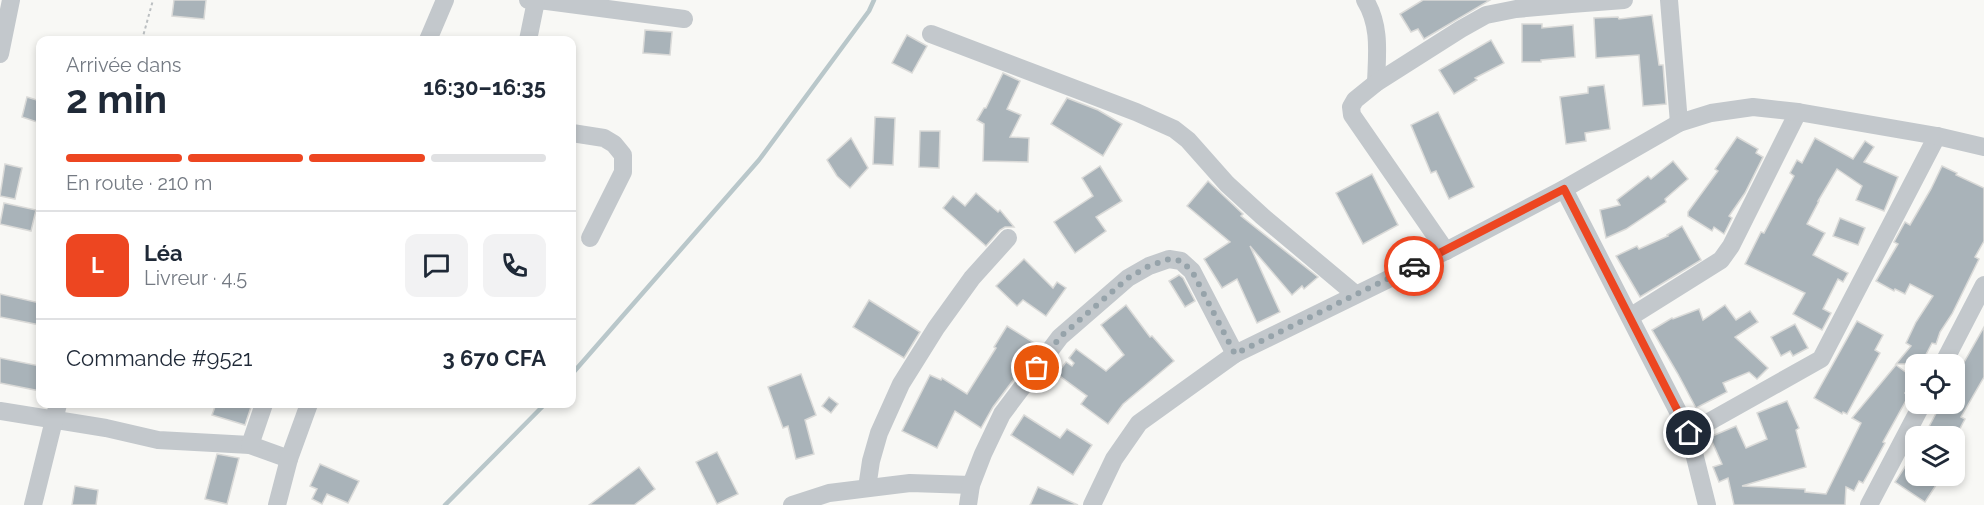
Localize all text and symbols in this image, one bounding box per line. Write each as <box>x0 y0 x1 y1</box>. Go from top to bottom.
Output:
text: Arrivée dans <box>66 53 181 77</box>
text: 16:30–16:35 <box>423 74 546 100</box>
text: 2 min <box>66 76 167 122</box>
text: En route · 210 m <box>66 171 212 195</box>
button: chat <box>405 234 468 297</box>
button: phone <box>483 234 546 297</box>
courier <box>1384 236 1444 296</box>
text: Léa <box>144 240 183 266</box>
icon: car <box>1398 250 1431 283</box>
text: L <box>91 252 104 278</box>
text: Livreur · 4.5 <box>144 266 247 290</box>
pin <box>1011 342 1062 393</box>
text: Commande #9521 <box>66 345 252 371</box>
text: 3 670 CFA <box>443 345 546 371</box>
icon: bag <box>1020 351 1053 384</box>
map controls <box>1905 354 1965 486</box>
button: locate <box>1905 354 1965 414</box>
pin <box>1663 407 1714 458</box>
icon: home <box>1672 416 1705 449</box>
button: layers <box>1905 426 1965 486</box>

